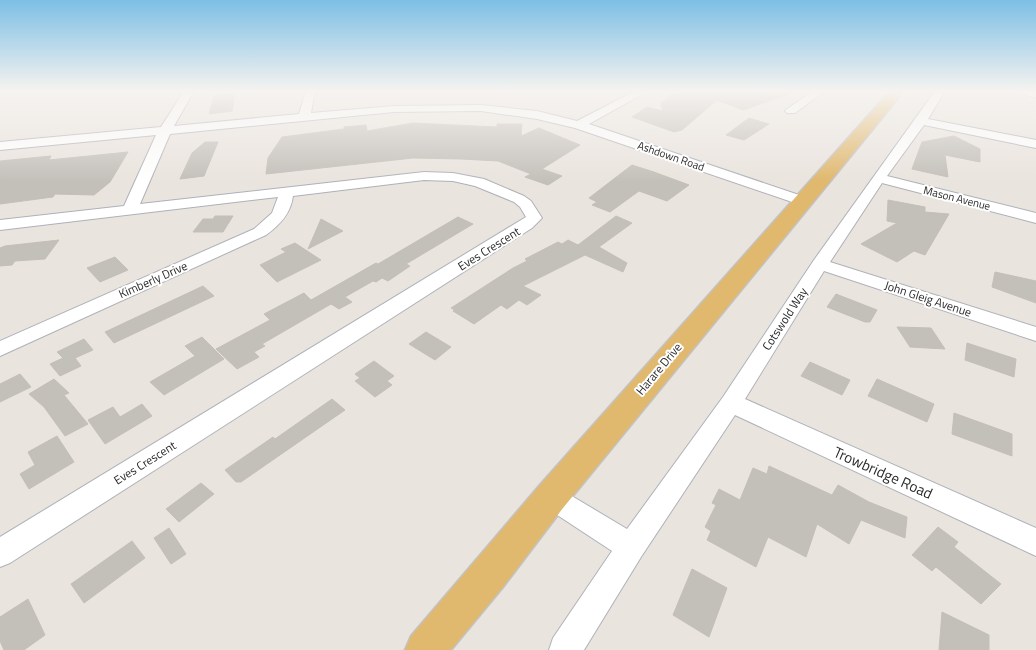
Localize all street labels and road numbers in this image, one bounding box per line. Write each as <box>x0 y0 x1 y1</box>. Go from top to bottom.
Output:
street label: Ashdown Road <box>635 137 707 175</box>
street label: Mason Avenue <box>922 182 993 214</box>
street label: Eves Crescent <box>454 221 524 275</box>
street label: Kimberly Drive <box>115 256 190 303</box>
street label: John Gleig Avenue <box>882 276 974 322</box>
street label: Cotswold Way <box>757 283 812 354</box>
street label: Harare Drive <box>631 338 686 399</box>
street label: Eves Crescent <box>110 435 180 489</box>
street label: Trowbridge Road <box>830 440 936 505</box>

